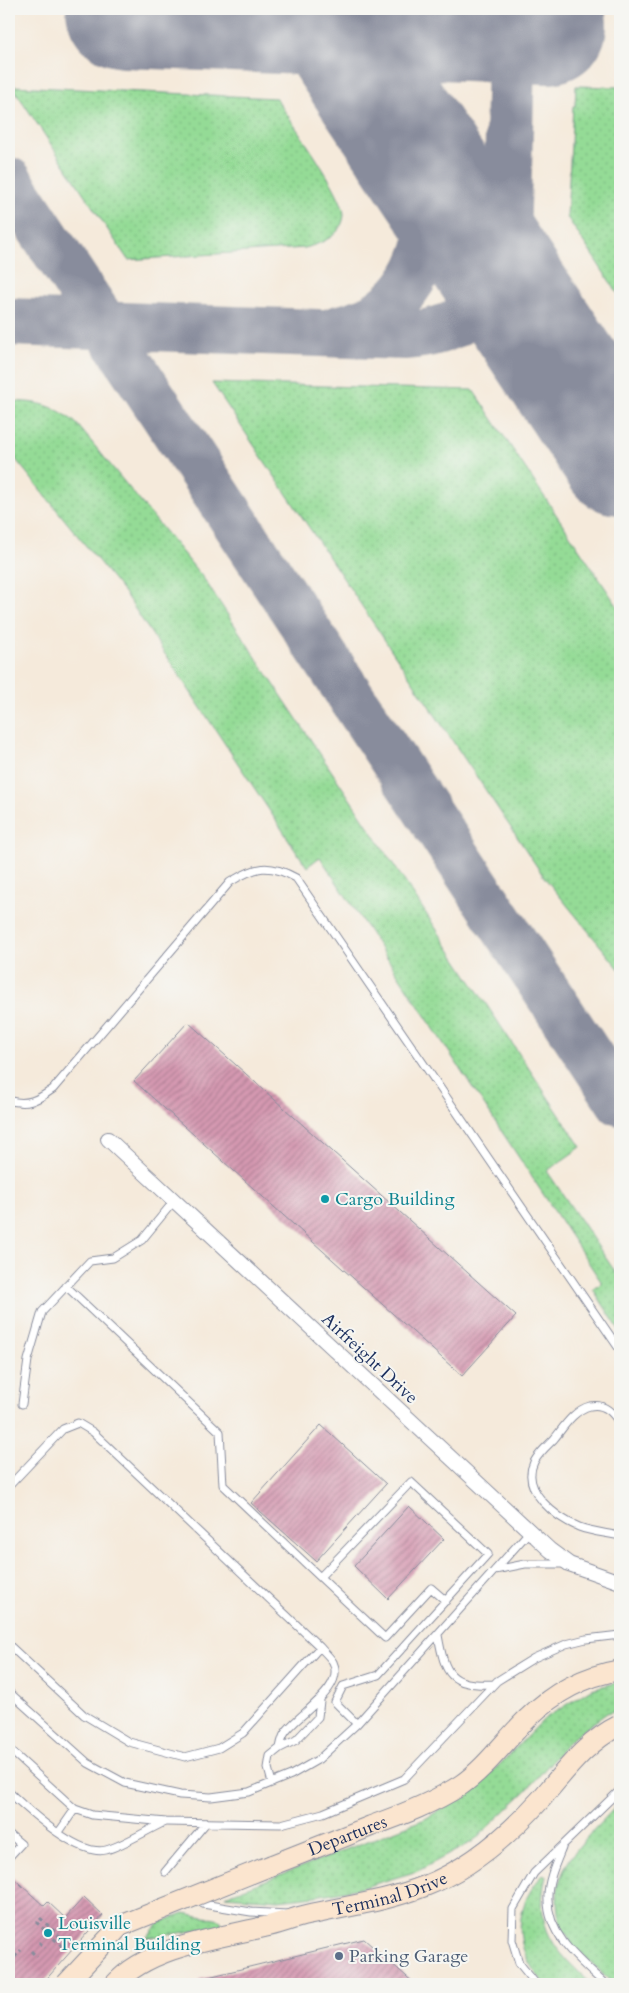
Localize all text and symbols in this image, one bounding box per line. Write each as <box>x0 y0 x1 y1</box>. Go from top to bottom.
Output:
place label: Cargo Building <box>335 1187 455 1212</box>
marker: Cargo Building <box>319 1193 331 1205</box>
street label: Airfreight Drive <box>316 1307 423 1410</box>
street label: Departures <box>304 1809 391 1863</box>
street label: Terminal Drive <box>330 1866 452 1922</box>
place label: Louisville Terminal Building <box>58 1911 201 1957</box>
marker: Louisville Terminal Building <box>42 1927 54 1939</box>
place label: Parking Garage <box>349 1944 468 1969</box>
marker: Parking Garage <box>333 1950 345 1962</box>

